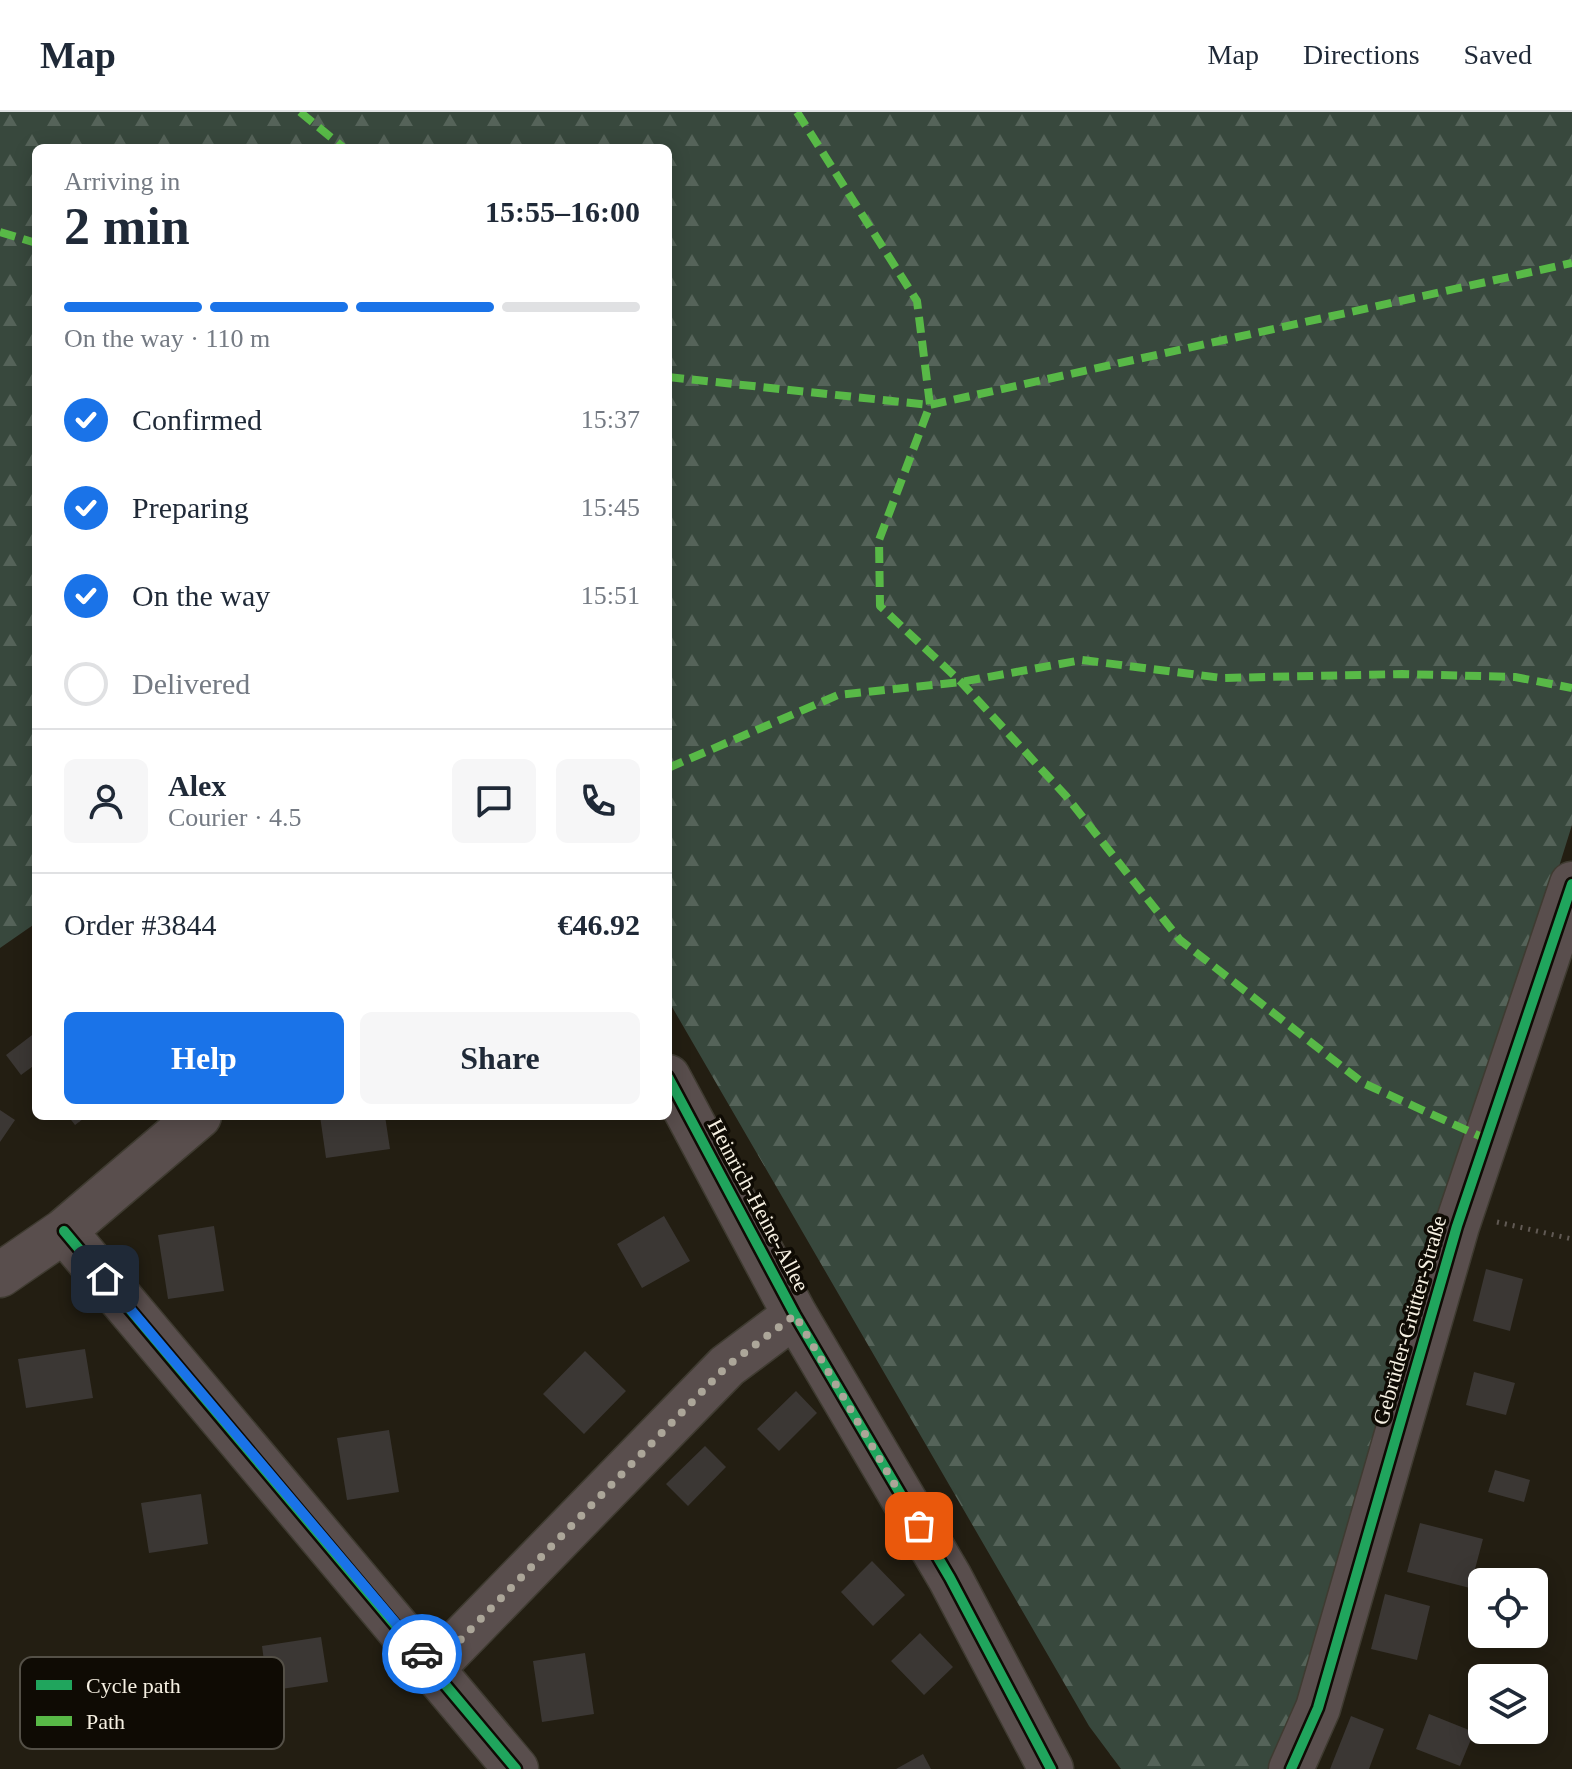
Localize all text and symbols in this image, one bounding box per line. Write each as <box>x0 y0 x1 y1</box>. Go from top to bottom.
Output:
text: Map <box>40 34 116 76</box>
text: Map <box>1208 39 1259 70</box>
text: Directions <box>1303 39 1420 70</box>
text: Saved <box>1464 39 1532 70</box>
text: Arriving in <box>64 167 180 196</box>
text: 15:55–16:00 <box>485 195 640 228</box>
text: 2 min <box>64 198 190 255</box>
text: On the way · 110 m <box>64 324 270 353</box>
icon: check <box>64 398 108 442</box>
text: Confirmed <box>132 403 262 436</box>
text: 15:37 <box>581 405 640 434</box>
icon: check <box>64 486 108 530</box>
text: Preparing <box>132 491 249 524</box>
text: 15:45 <box>581 493 640 522</box>
icon: check <box>64 574 108 618</box>
text: On the way <box>132 579 270 612</box>
text: 15:51 <box>581 581 640 610</box>
text: Delivered <box>132 667 250 700</box>
button: person <box>64 759 148 843</box>
button: chat <box>452 759 536 843</box>
button: phone <box>556 759 640 843</box>
text: Alex <box>168 769 226 802</box>
text: Courier · 4.5 <box>168 803 302 832</box>
text: Order #3844 <box>64 908 216 941</box>
text: €46.92 <box>558 908 640 941</box>
button: Help <box>64 1012 344 1104</box>
button: Share <box>360 1012 640 1104</box>
street label: Heinrich-Heine-Allee <box>703 1115 815 1296</box>
street label: Gebrüder-Grütter-Straße <box>1368 1213 1451 1428</box>
pin <box>71 1245 139 1313</box>
icon: home <box>83 1257 127 1301</box>
pin <box>885 1492 953 1560</box>
icon: bag <box>897 1504 941 1548</box>
map controls <box>1468 1568 1548 1744</box>
button: locate <box>1468 1568 1548 1648</box>
courier <box>382 1614 462 1694</box>
icon: car <box>400 1632 444 1676</box>
legend <box>20 1657 284 1749</box>
button: layers <box>1468 1664 1548 1744</box>
text: Cycle path <box>86 1673 181 1698</box>
text: Path <box>86 1709 125 1734</box>

